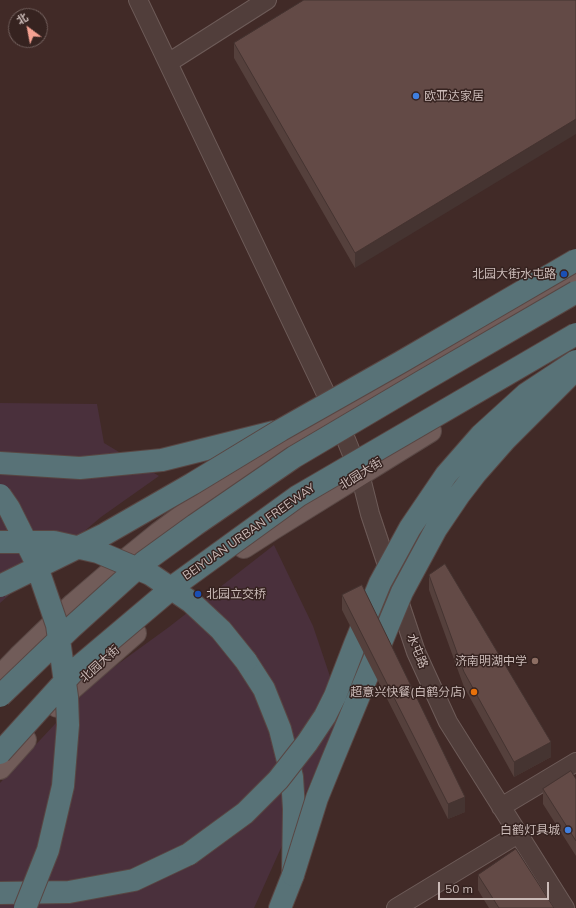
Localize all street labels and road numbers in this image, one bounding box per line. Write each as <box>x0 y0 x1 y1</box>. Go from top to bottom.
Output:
street label: 北园大街 <box>337 455 385 493</box>
street label: BEIYUAN URBAN FREEWAY <box>180 481 318 583</box>
street label: 水屯路 <box>404 632 430 670</box>
street label: 北园大街 <box>77 643 123 685</box>

